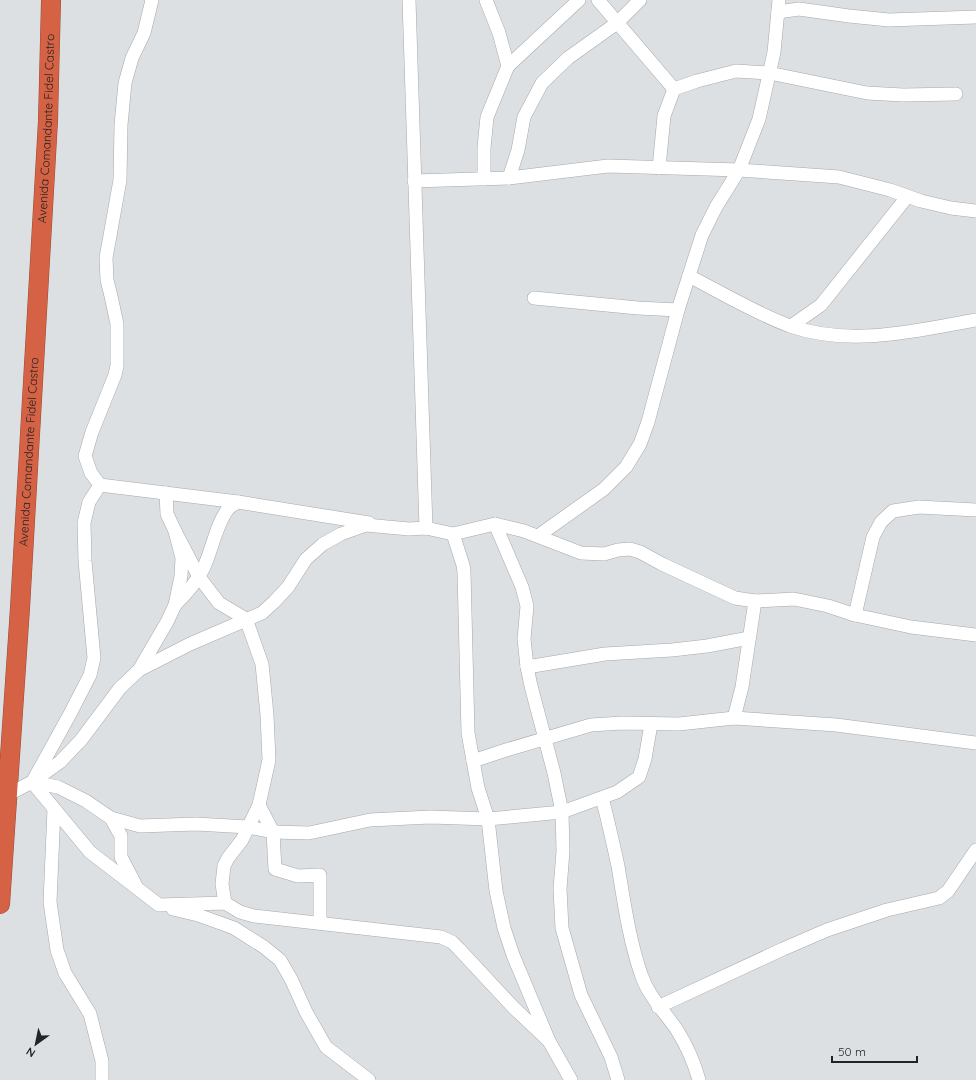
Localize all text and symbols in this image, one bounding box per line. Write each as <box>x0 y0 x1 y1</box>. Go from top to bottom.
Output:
street label: Avenida Comandante Fidel Castro <box>34 33 57 224</box>
street label: Avenida Comandante Fidel Castro <box>16 357 41 547</box>
north arrow <box>16 1024 56 1064</box>
scale bar <box>832 1038 917 1064</box>
text: N <box>23 1044 38 1060</box>
text: 50 m <box>838 1044 866 1059</box>

